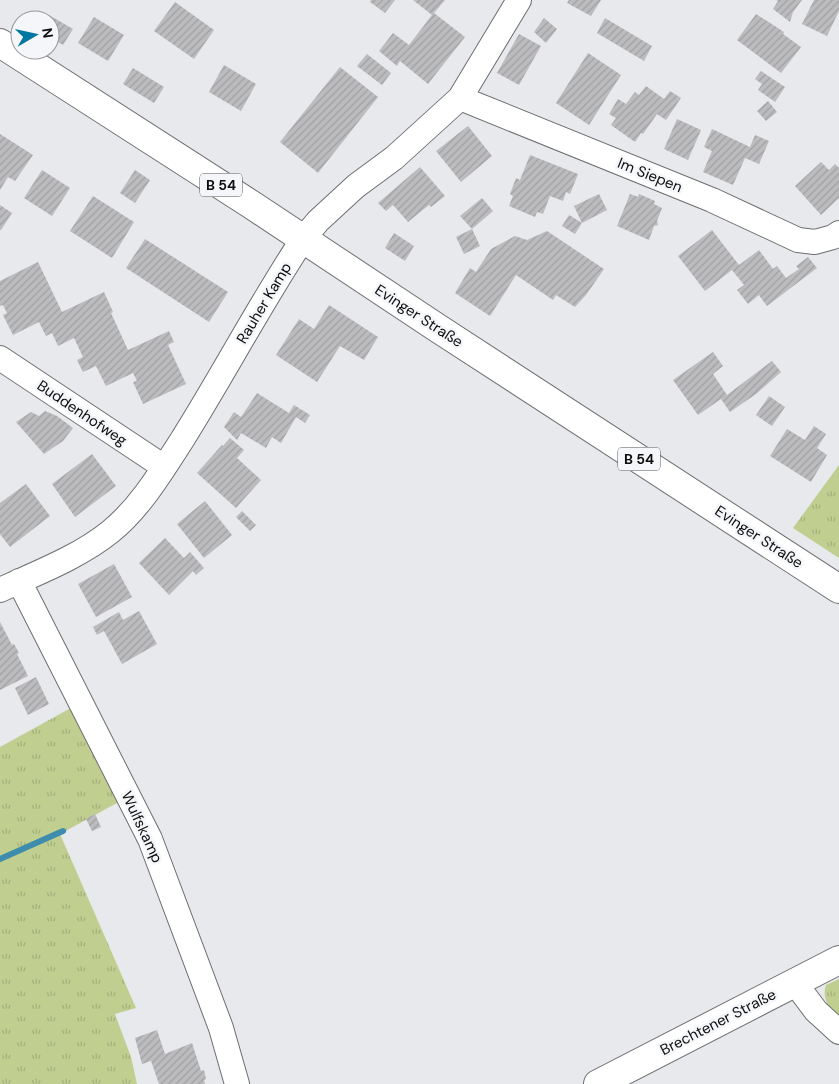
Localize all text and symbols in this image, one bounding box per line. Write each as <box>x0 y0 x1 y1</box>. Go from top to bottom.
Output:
north arrow <box>10 10 60 60</box>
text: N <box>38 27 58 39</box>
street label: Im Siepen <box>615 153 685 197</box>
road number: B 54 <box>200 174 242 196</box>
street label: Rauher Kamp <box>232 259 296 347</box>
street label: Evinger Straße <box>371 280 467 352</box>
street label: Buddenhofweg <box>33 376 131 450</box>
road number: B 54 <box>618 448 660 470</box>
street label: Evinger Straße <box>711 501 807 573</box>
street label: Wulfskamp <box>117 788 167 866</box>
street label: Brechtener Straße <box>657 984 779 1060</box>

